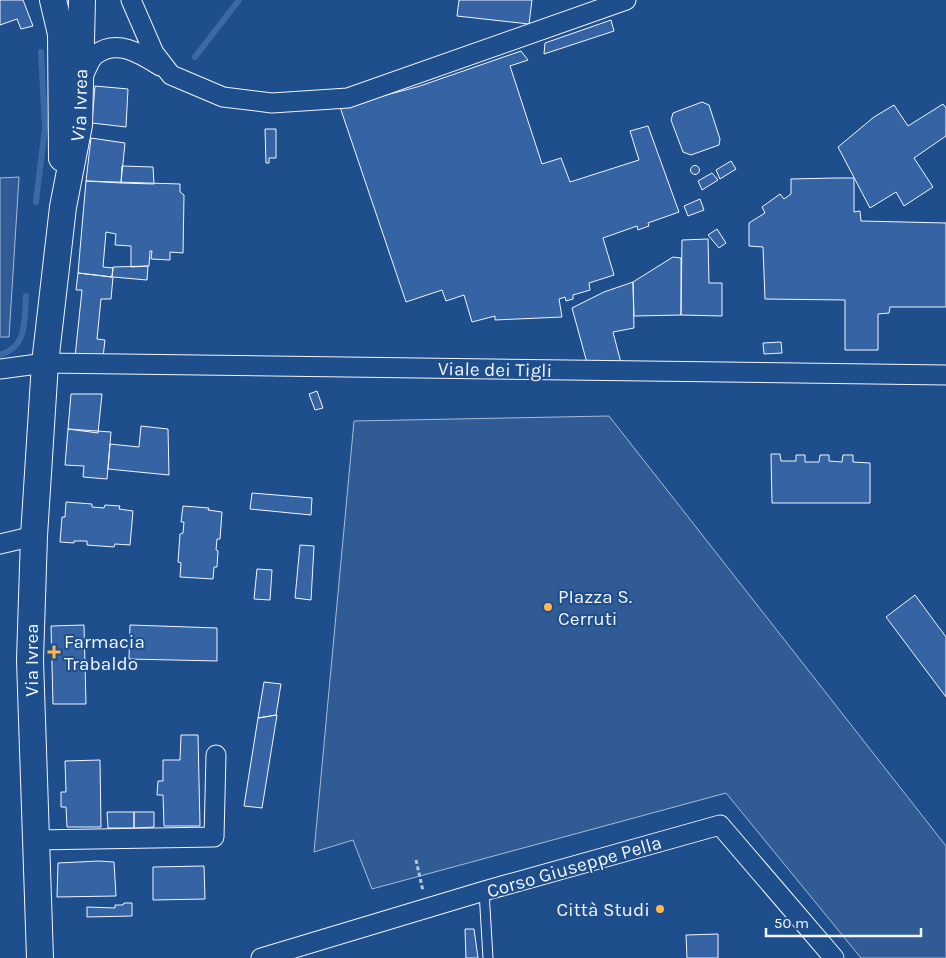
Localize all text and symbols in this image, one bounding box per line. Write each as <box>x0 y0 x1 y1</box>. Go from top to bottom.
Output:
street label: Via Ivrea <box>66 68 92 144</box>
street label: Viale dei Tigli <box>438 358 552 382</box>
place label: PIazza S. Cerruti <box>558 586 632 630</box>
marker: PIazza S. Cerruti <box>542 601 554 613</box>
street label: Via Ivrea <box>21 623 43 697</box>
place label: Farmacia Trabaldo <box>64 631 145 675</box>
marker: Farmacia Trabaldo <box>48 646 60 658</box>
street label: Corso Giuseppe Pella <box>484 831 664 902</box>
place label: Città Studi <box>556 899 650 921</box>
marker: Città Studi <box>654 903 666 915</box>
scale bar <box>766 906 921 938</box>
text: 50 m <box>774 914 809 932</box>

